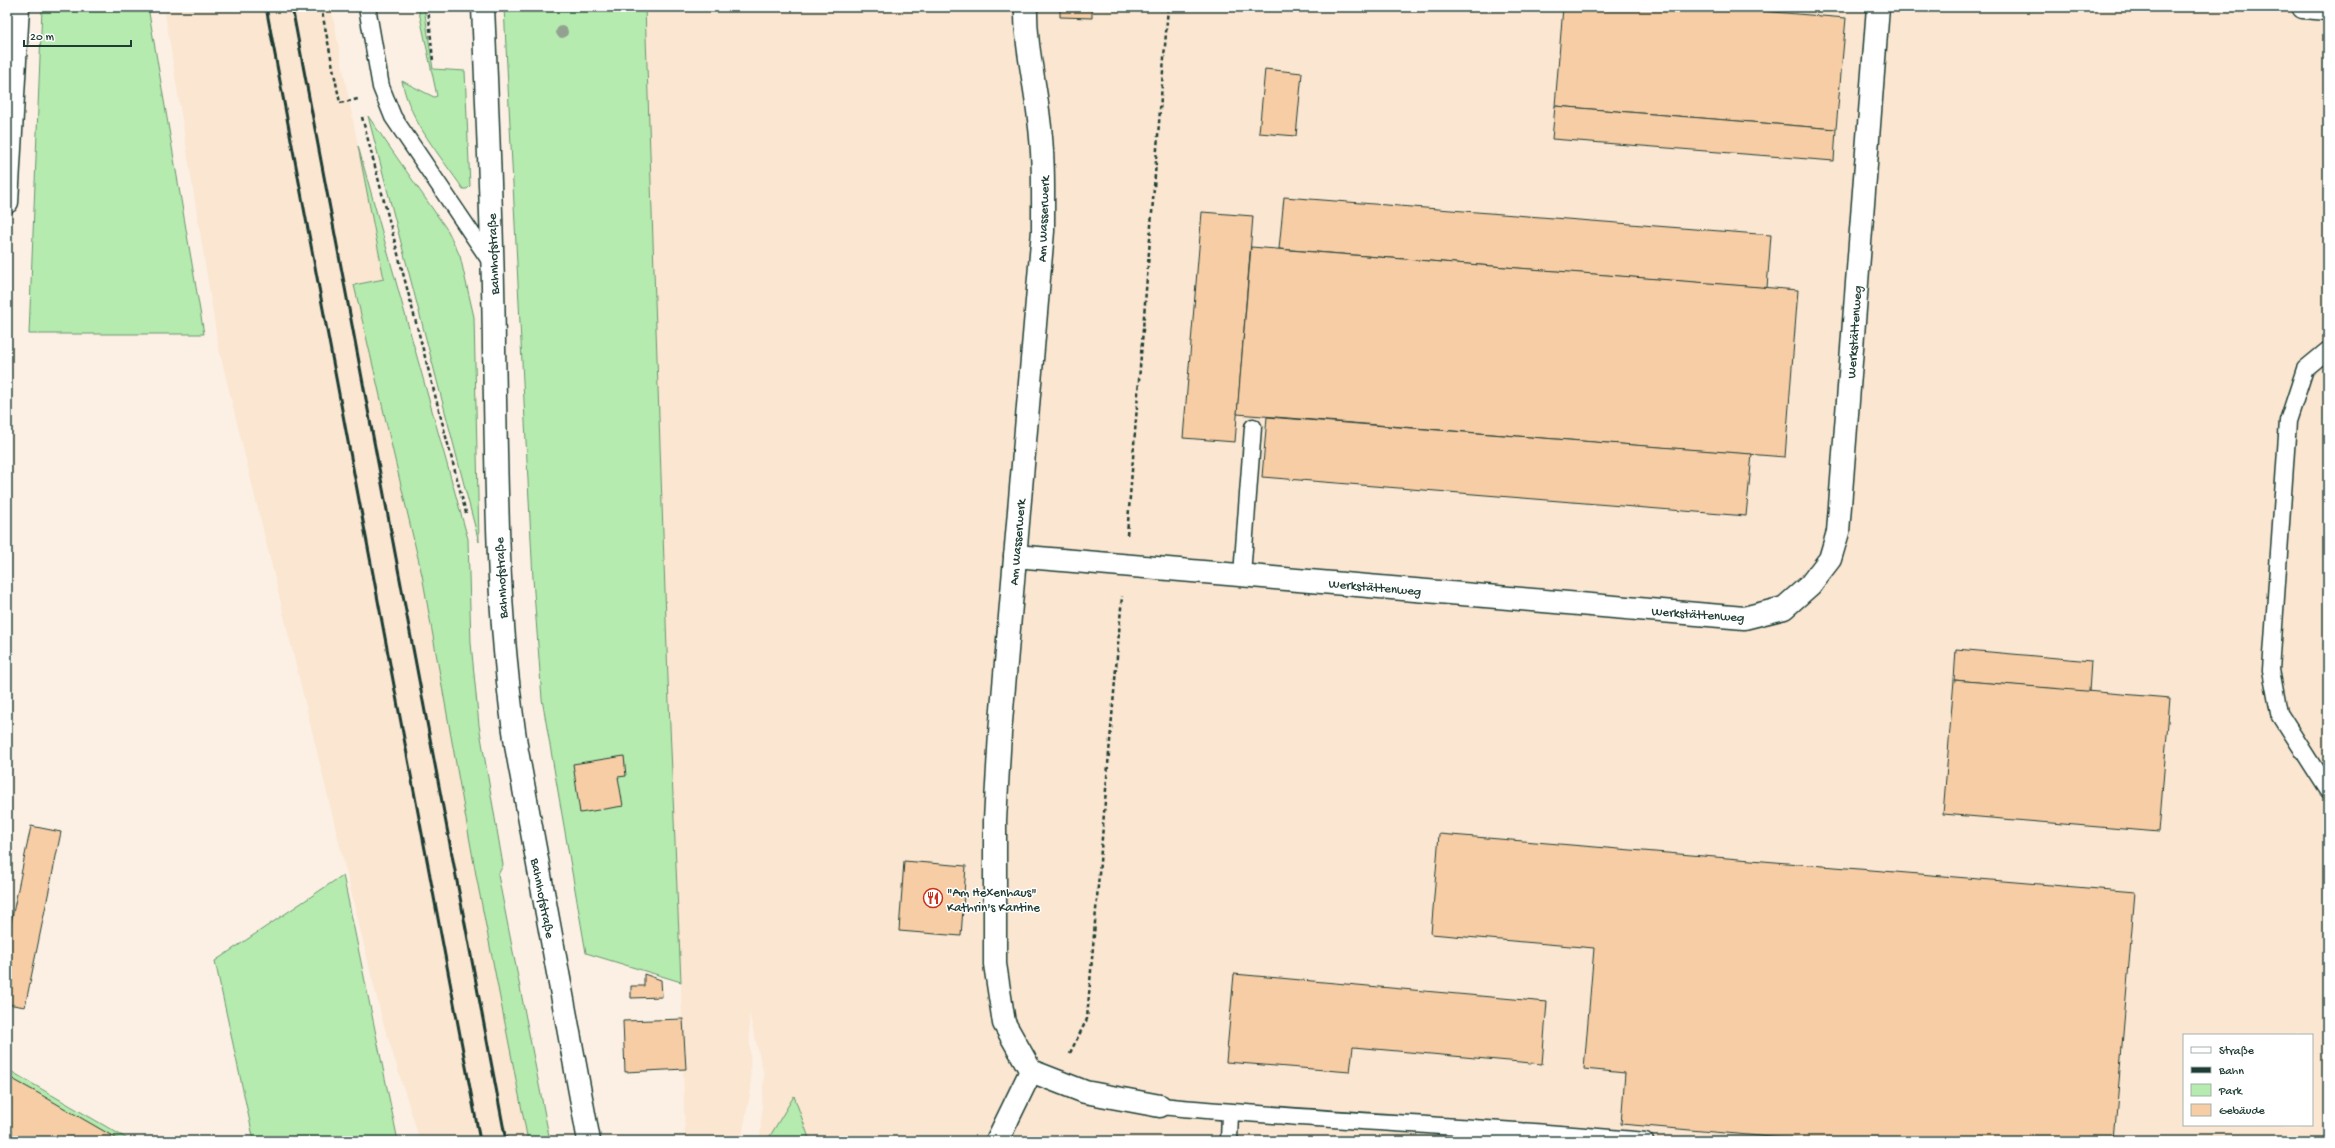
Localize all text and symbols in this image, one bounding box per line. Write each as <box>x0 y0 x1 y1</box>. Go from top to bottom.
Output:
scale bar <box>24 22 131 48</box>
text: 20 m <box>30 31 55 45</box>
street label: Am Wasserwerk <box>1035 174 1054 262</box>
street label: Bahnhofstraße <box>486 213 503 296</box>
street label: Werkstättenweg <box>1845 285 1866 379</box>
street label: Am Wasserwerk <box>1007 497 1030 586</box>
street label: Bahnhofstraße <box>493 537 512 620</box>
street label: Werkstättenweg <box>1328 577 1422 600</box>
street label: Werkstättenweg <box>1651 605 1745 626</box>
street label: Bahnhofstraße <box>526 856 557 940</box>
place label: "Am Hexenhaus" Kathrin's Kantine <box>947 886 1040 916</box>
restaurant icon: "Am Hexenhaus" Kathrin's Kantine <box>922 887 944 909</box>
legend <box>2183 1034 2313 1126</box>
text: Straße <box>2219 1045 2255 1059</box>
text: Bahn <box>2218 1065 2244 1079</box>
text: Park <box>2218 1085 2244 1099</box>
text: Gebäude <box>2219 1105 2265 1119</box>

